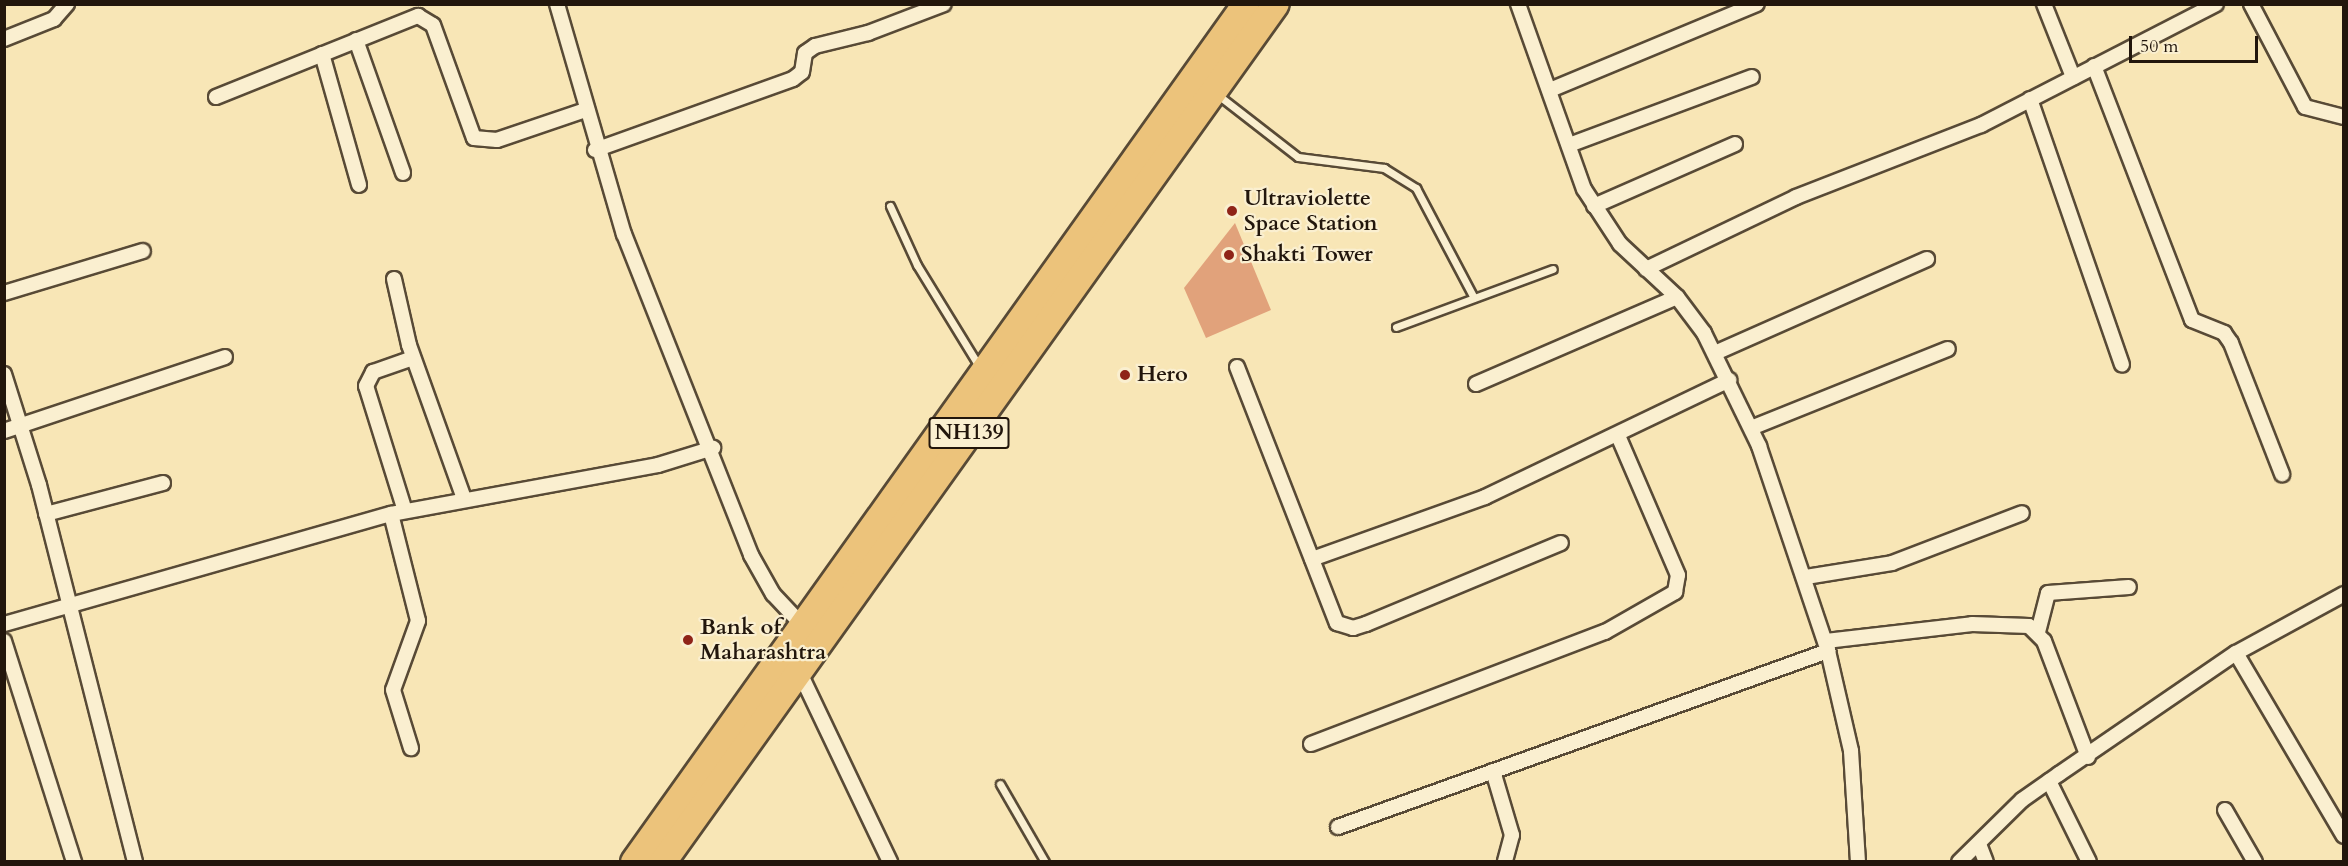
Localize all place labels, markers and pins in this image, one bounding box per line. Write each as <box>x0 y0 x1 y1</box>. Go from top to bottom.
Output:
place label: Ultraviolette Space Station <box>1244 185 1378 236</box>
marker: Ultraviolette Space Station <box>1225 204 1239 218</box>
place label: Shakti Tower <box>1241 242 1373 268</box>
marker: Shakti Tower <box>1222 248 1236 262</box>
place label: Hero <box>1137 362 1188 388</box>
marker: Hero <box>1118 368 1132 382</box>
place label: Bank of Maharashtra <box>700 614 826 666</box>
marker: Bank of Maharashtra <box>681 633 695 647</box>

